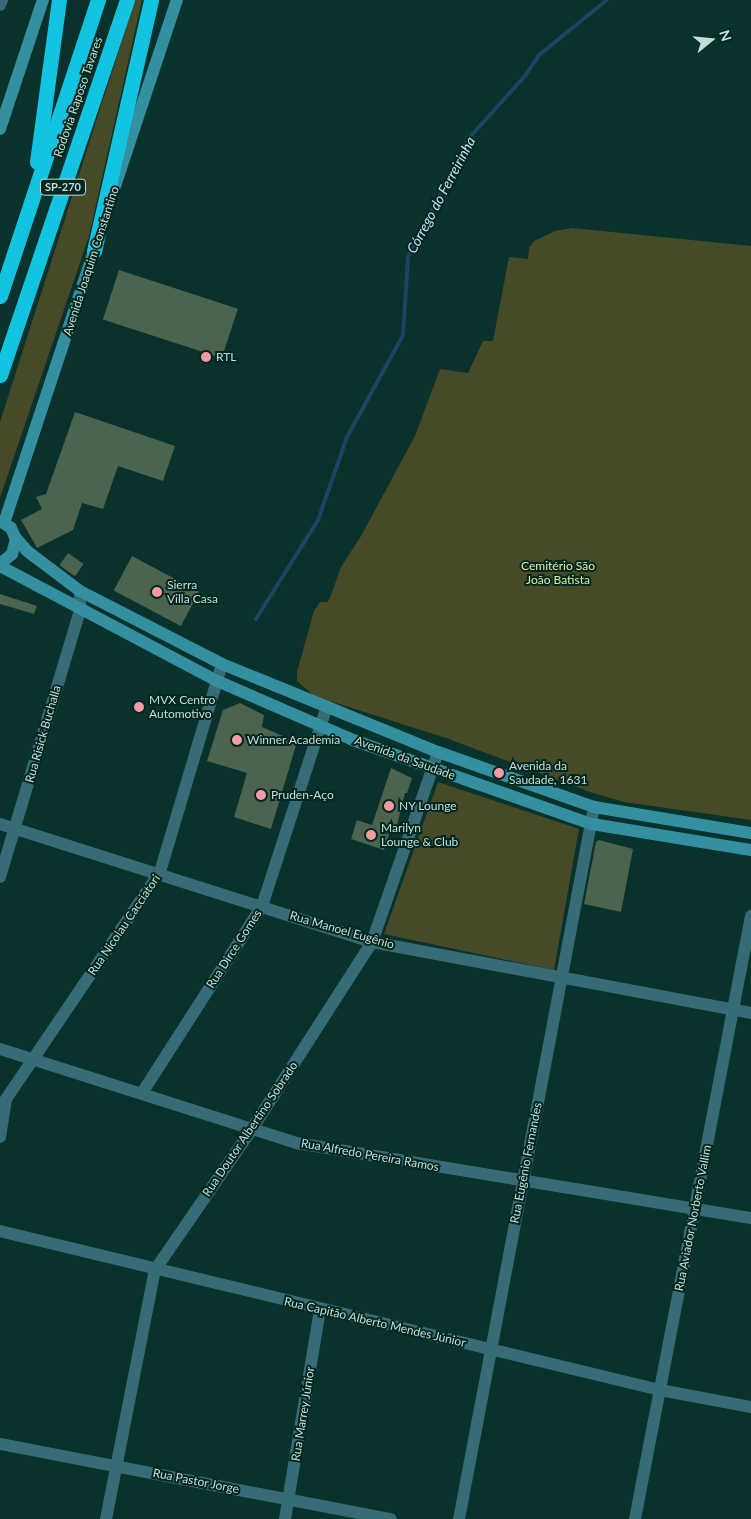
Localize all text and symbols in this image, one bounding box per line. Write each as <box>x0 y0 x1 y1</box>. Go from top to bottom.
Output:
north arrow <box>686 15 736 65</box>
text: N <box>716 28 736 43</box>
street label: Rodovia Raposo Tavares <box>51 35 105 159</box>
water label: Córrego do Ferreirinha <box>403 134 479 256</box>
road number: SP-270 <box>39 178 87 196</box>
street label: Avenida Joaquim Constantino <box>60 184 122 338</box>
place label: RTL <box>216 350 236 364</box>
marker: RTL <box>200 351 212 363</box>
park label: Cemitério São João Batista <box>521 559 595 587</box>
place label: Sierra Villa Casa <box>167 578 218 606</box>
marker: Sierra Villa Casa <box>151 586 163 598</box>
street label: Rua Risick Buchalla <box>22 684 64 784</box>
place label: MVX Centro Automotivo <box>149 693 215 721</box>
marker: MVX Centro Automotivo <box>133 701 145 713</box>
place label: Winner Academia <box>247 733 341 747</box>
street label: Avenida da Saudade <box>353 733 457 783</box>
marker: Winner Academia <box>231 734 243 746</box>
place label: Avenida da Saudade, 1631 <box>509 759 587 787</box>
marker: Avenida da Saudade, 1631 <box>493 767 505 779</box>
place label: Pruden-Aço <box>271 788 334 802</box>
marker: Pruden-Aço <box>255 789 267 801</box>
place label: NY Lounge <box>399 799 457 813</box>
marker: NY Lounge <box>383 800 395 812</box>
place label: Marilyn Lounge & Club <box>381 821 458 849</box>
marker: Marilyn Lounge & Club <box>365 829 377 841</box>
street label: Rua Nicolau Cacciatori <box>85 872 163 978</box>
street label: Rua Dirce Gomes <box>203 907 265 991</box>
street label: Rua Manoel Eugênio <box>288 908 396 952</box>
street label: Rua Doutor Albertino Sobrado <box>199 1059 301 1199</box>
street label: Rua Eugênio Fernandes <box>507 1101 545 1225</box>
street label: Rua Alfredo Pereira Ramos <box>300 1136 440 1174</box>
street label: Rua Aviador Norberto Vallim <box>672 1143 714 1293</box>
street label: Rua Capitão Alberto Mendes Júnior <box>282 1294 468 1350</box>
street label: Rua Marrey Júnior <box>288 1365 318 1463</box>
street label: Rua Pastor Jorge <box>151 1466 241 1496</box>

